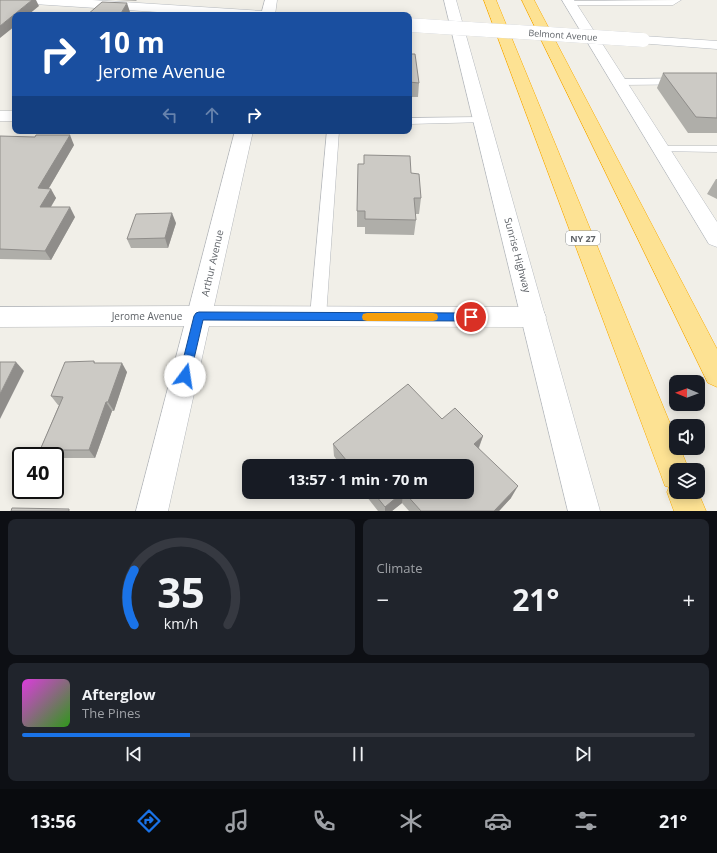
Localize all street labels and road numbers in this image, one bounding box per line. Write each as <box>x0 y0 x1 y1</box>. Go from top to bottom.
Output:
street label: Belmont Avenue <box>528 26 598 44</box>
street label: Sunrise Highway <box>501 216 535 295</box>
street label: Arthur Avenue <box>198 228 227 298</box>
road number: NY 27 <box>566 231 600 245</box>
street label: Jerome Avenue <box>111 309 183 323</box>

